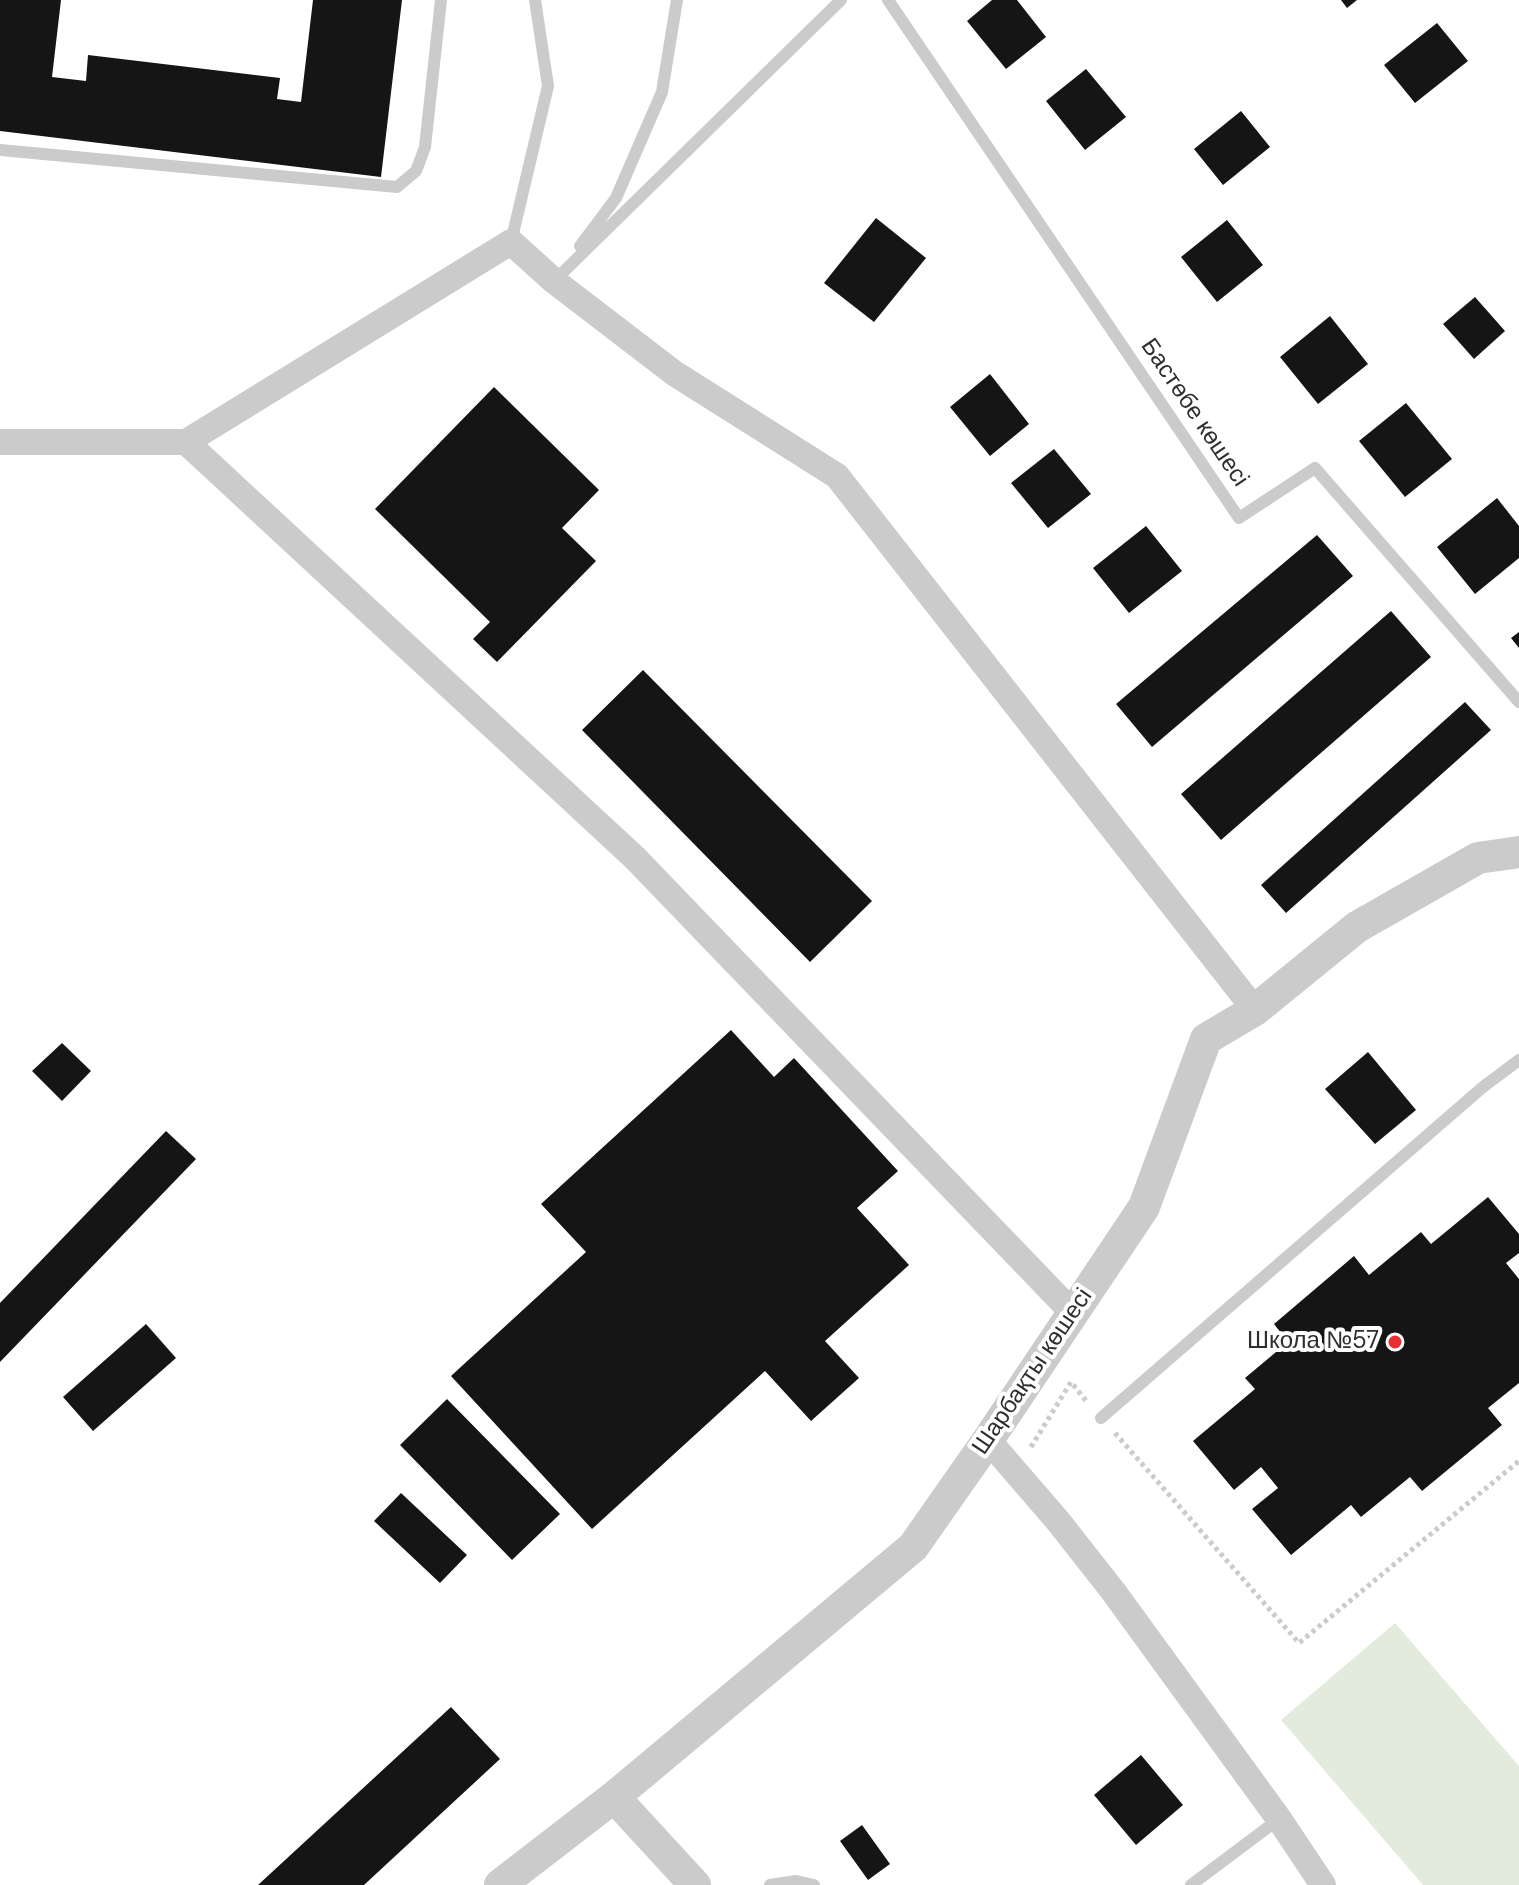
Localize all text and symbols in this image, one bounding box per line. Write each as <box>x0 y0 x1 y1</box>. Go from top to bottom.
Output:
street label: Бастөбе көшесі <box>1134 333 1254 493</box>
street label: Шарбақты көшесі <box>967 1283 1099 1461</box>
place label: Школа №57 <box>1247 1328 1379 1356</box>
marker: Школа №57 <box>1386 1333 1404 1351</box>

